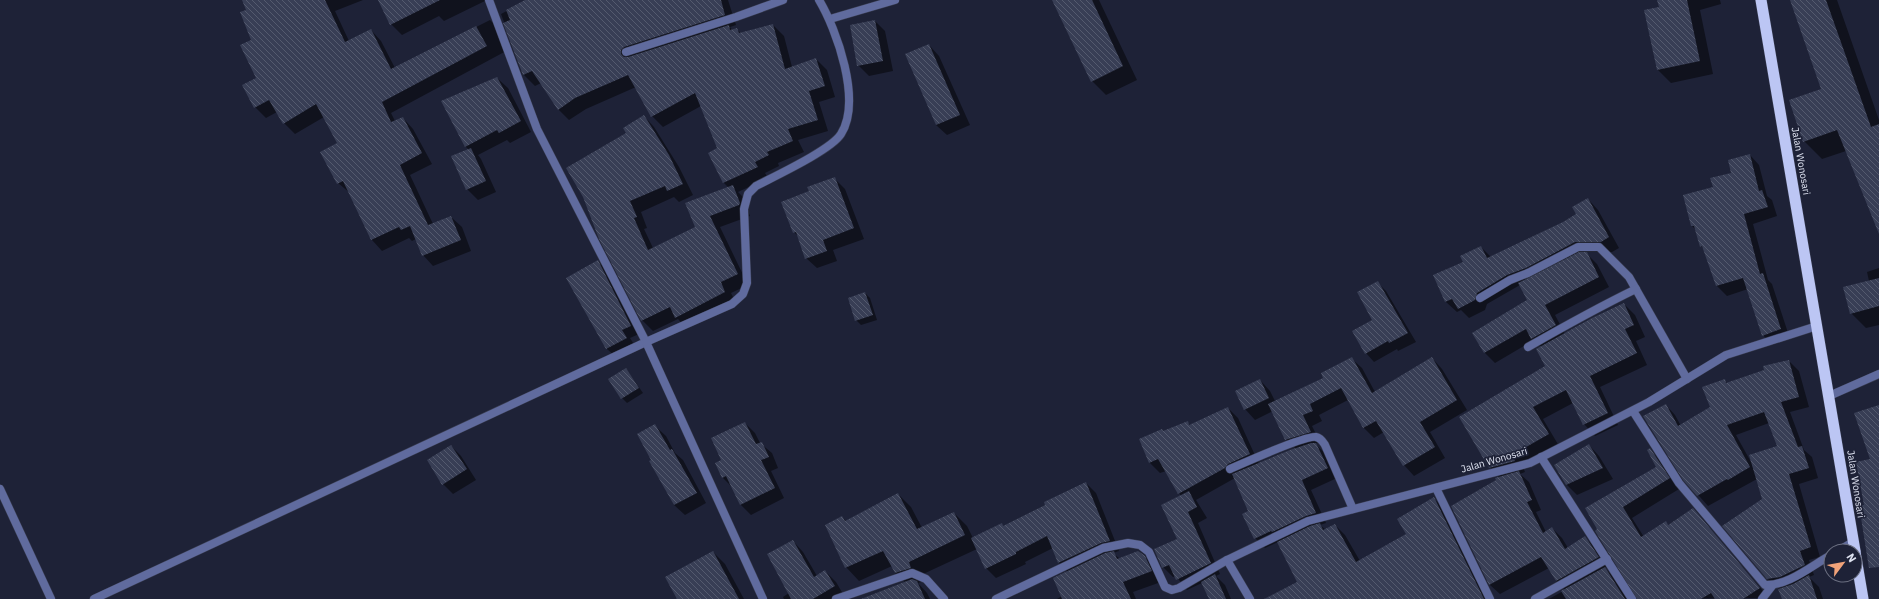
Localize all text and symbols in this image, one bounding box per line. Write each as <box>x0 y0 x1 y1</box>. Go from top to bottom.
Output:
street label: Jalan Wonosari <box>1789 126 1813 196</box>
street label: Jalan Wonosari <box>1459 444 1529 476</box>
street label: Jalan Wonosari <box>1844 449 1868 519</box>
north arrow <box>1823 543 1863 583</box>
text: N <box>1843 551 1860 565</box>

